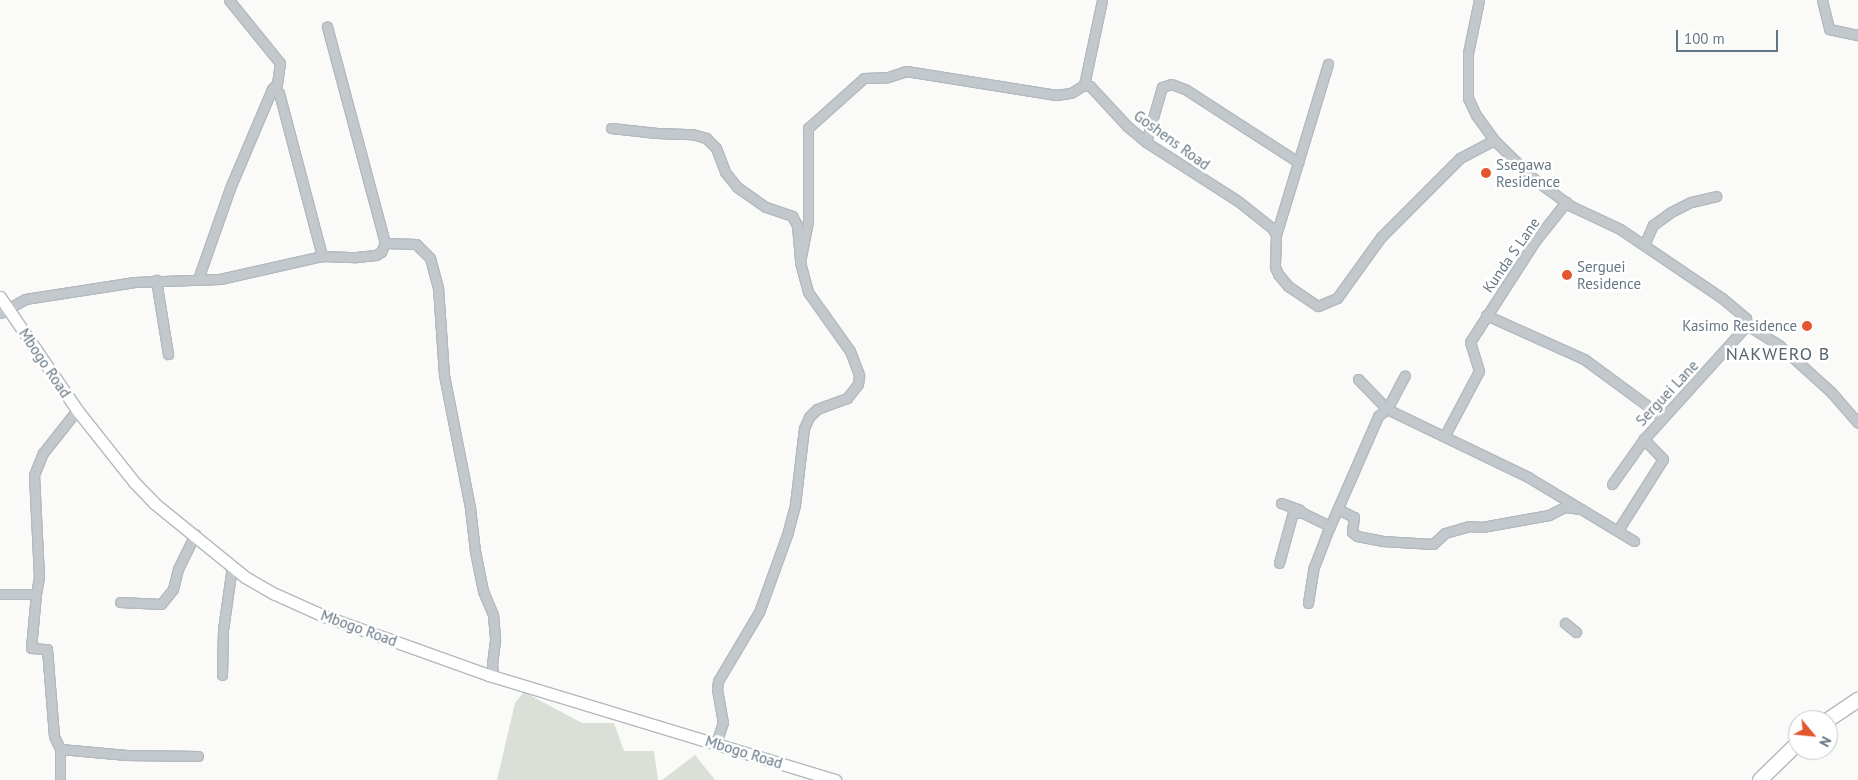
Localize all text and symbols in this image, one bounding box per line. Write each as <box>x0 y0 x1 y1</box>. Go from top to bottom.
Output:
scale bar <box>1678 20 1780 52</box>
text: 100 m <box>1684 29 1725 48</box>
street label: Goshens Road <box>1130 106 1214 174</box>
place label: Ssegawa Residence <box>1496 155 1560 190</box>
marker: Ssegawa Residence <box>1480 167 1492 179</box>
street label: Kunda S Lane <box>1479 214 1543 296</box>
place label: Serguei Residence <box>1577 257 1641 292</box>
marker: Serguei Residence <box>1561 269 1573 281</box>
place label: Kasimo Residence <box>1682 317 1797 335</box>
marker: Kasimo Residence <box>1801 320 1813 332</box>
street label: Mbogo Road <box>15 325 75 401</box>
district label: NAKWERO B <box>1725 343 1831 365</box>
street label: Serguei Lane <box>1632 356 1702 430</box>
street label: Mbogo Road <box>318 606 400 650</box>
north arrow <box>1788 710 1838 760</box>
street label: Mbogo Road <box>703 732 785 772</box>
text: N <box>1815 733 1835 750</box>

